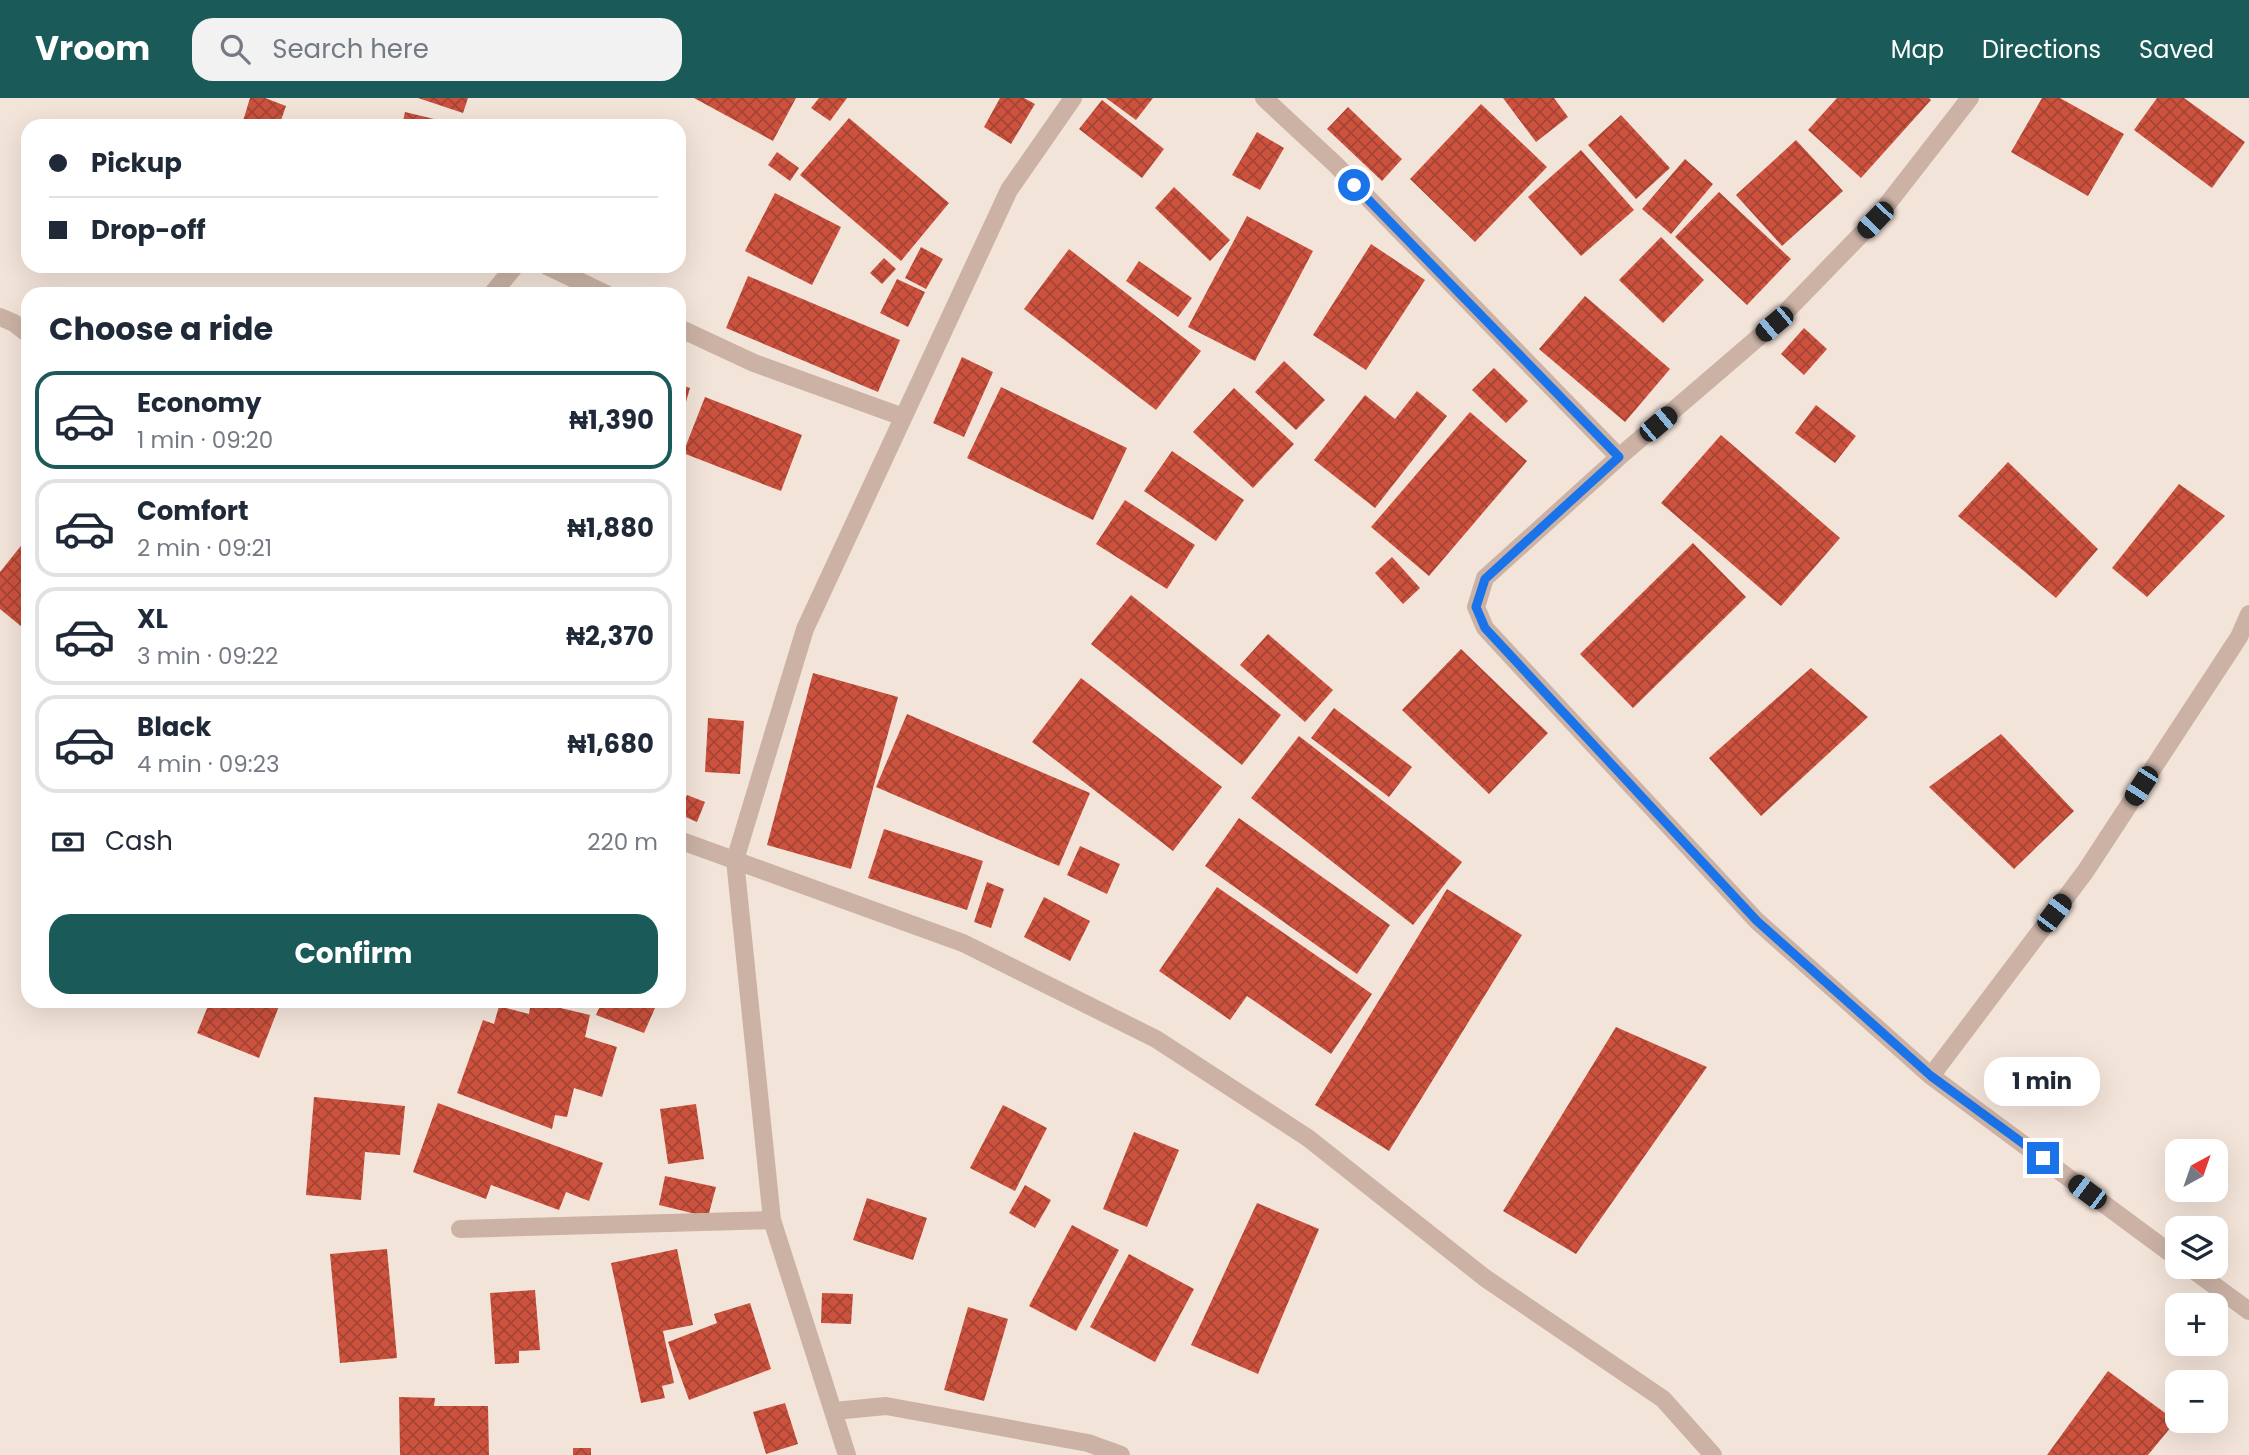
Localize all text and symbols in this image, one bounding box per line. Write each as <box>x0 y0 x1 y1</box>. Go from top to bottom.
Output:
search box <box>192 18 682 81</box>
text: Vroom <box>35 25 150 72</box>
icon: search <box>216 30 254 68</box>
text: Search here <box>272 31 429 67</box>
text: Map <box>1891 33 1944 66</box>
text: Directions <box>1982 33 2101 66</box>
text: Saved <box>2139 33 2214 66</box>
text: Pickup <box>91 145 182 181</box>
route start <box>1338 169 1370 201</box>
car <box>1853 198 1898 242</box>
text: Drop-off <box>91 212 206 248</box>
car <box>1752 302 1797 346</box>
text: Choose a ride <box>49 306 273 351</box>
text: Economy <box>137 385 261 421</box>
icon: car <box>53 389 116 452</box>
text: ₦1,390 <box>569 402 654 438</box>
car <box>1636 402 1681 446</box>
text: 1 min · 09:20 <box>137 424 273 456</box>
text: Comfort <box>137 493 249 529</box>
icon: car <box>53 497 116 560</box>
text: ₦1,880 <box>567 510 654 546</box>
text: 2 min · 09:21 <box>137 532 272 564</box>
text: XL <box>137 601 168 637</box>
icon: car <box>53 605 116 668</box>
text: ₦2,370 <box>566 618 654 654</box>
text: 3 min · 09:22 <box>137 640 278 672</box>
text: Black <box>137 709 211 745</box>
icon: car <box>53 713 116 776</box>
text: ₦1,680 <box>568 726 654 762</box>
text: 4 min · 09:23 <box>137 748 279 780</box>
car <box>2121 763 2162 809</box>
icon: cash <box>49 823 87 861</box>
text: Cash <box>105 823 173 859</box>
text: 220 m <box>587 826 658 858</box>
car <box>2033 890 2076 936</box>
button: Confirm <box>49 914 658 994</box>
callout: 1 min <box>1985 1056 2101 1105</box>
text: 1 min <box>2012 1065 2072 1097</box>
north arrow <box>2165 1139 2228 1202</box>
map controls <box>2165 1139 2228 1433</box>
route end <box>2027 1142 2059 1174</box>
car <box>2064 1171 2111 1213</box>
button: layers <box>2165 1216 2228 1279</box>
button: + <box>2165 1293 2228 1356</box>
button: − <box>2165 1370 2228 1433</box>

